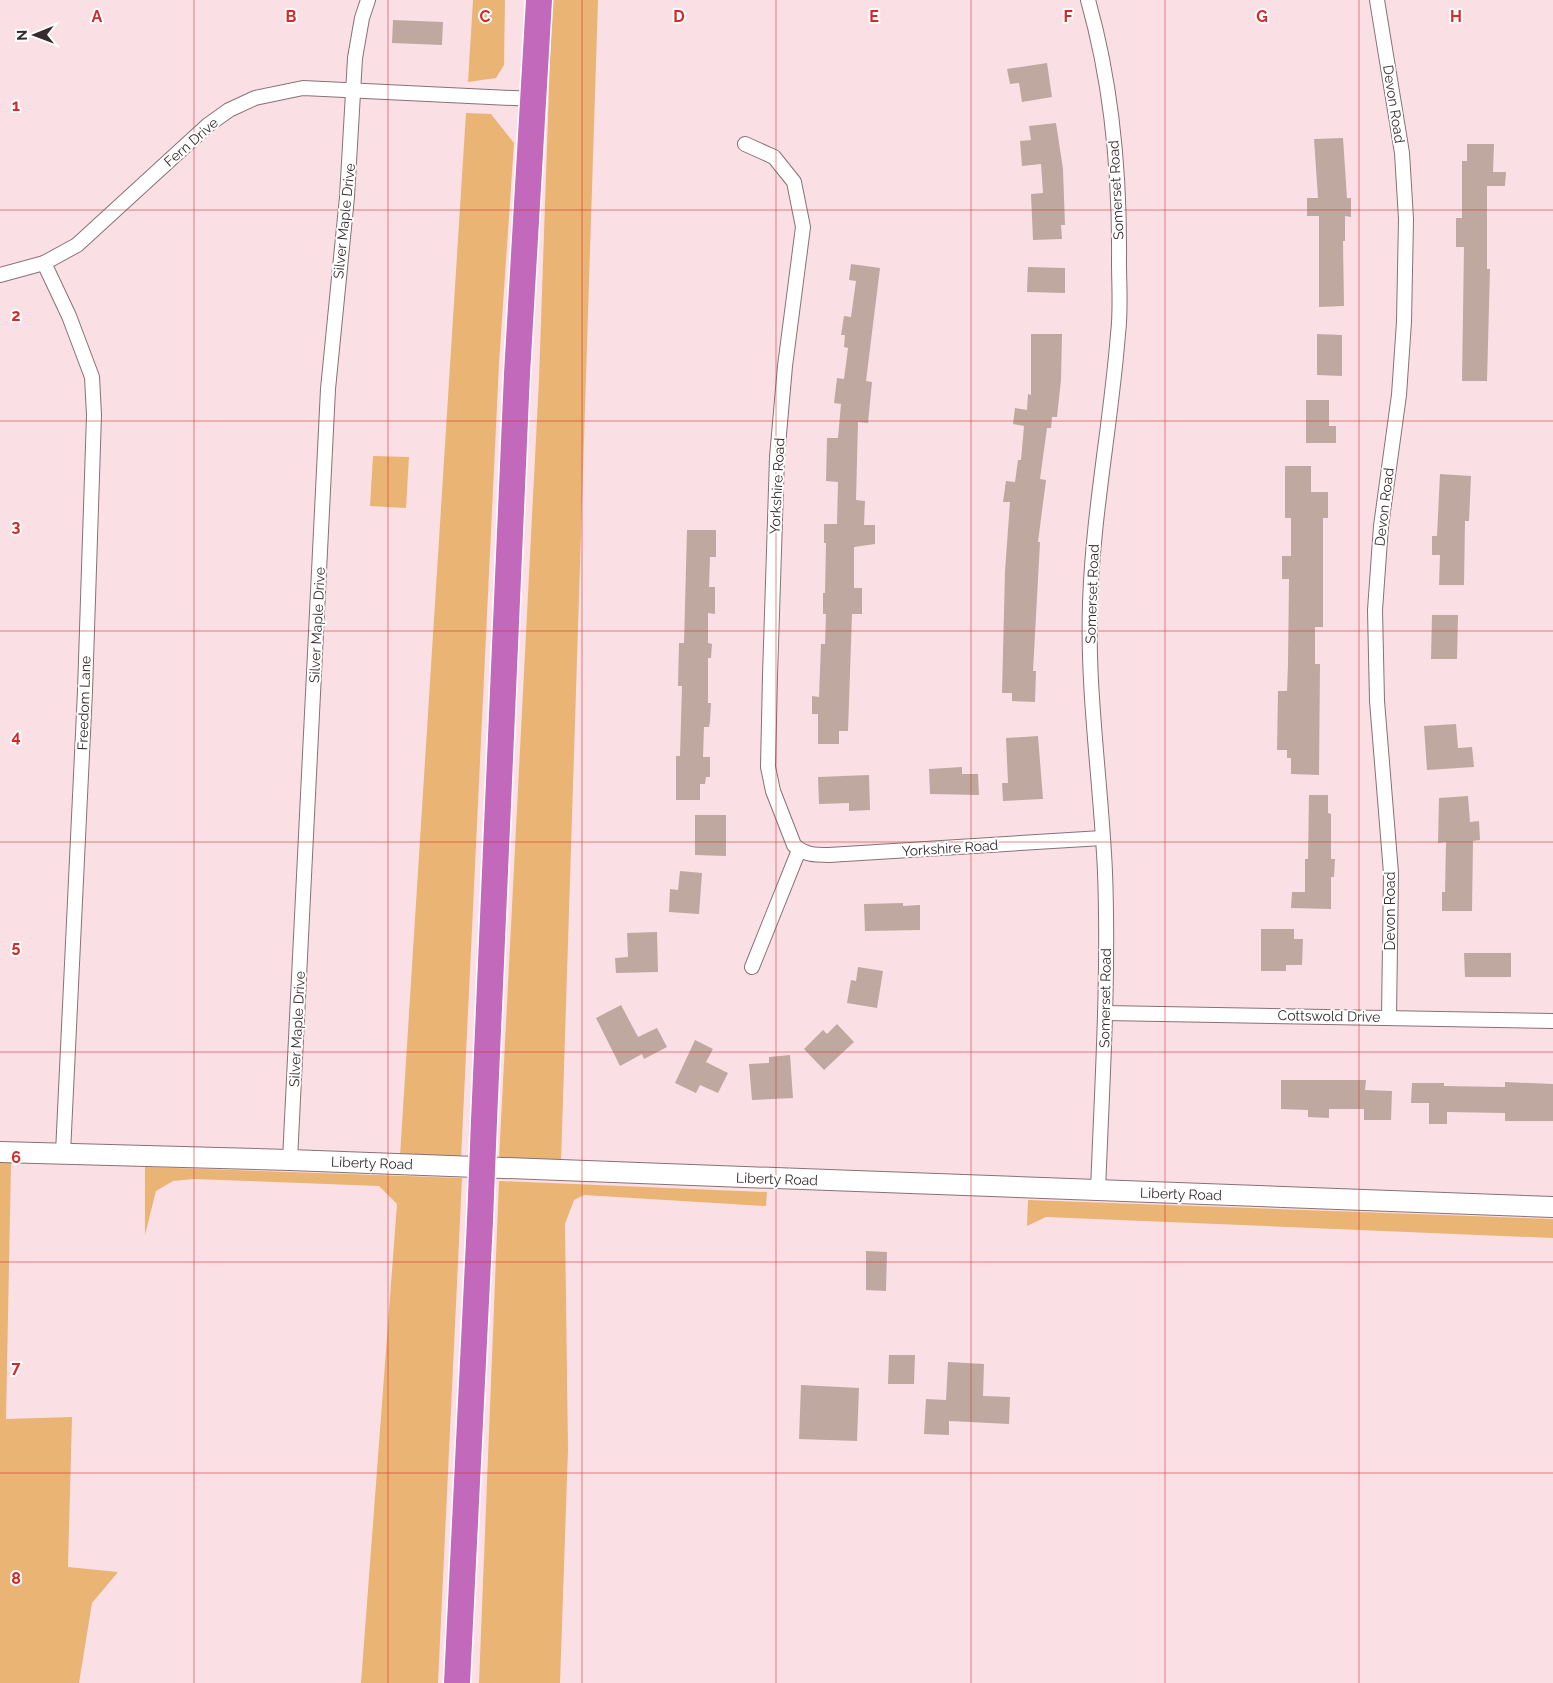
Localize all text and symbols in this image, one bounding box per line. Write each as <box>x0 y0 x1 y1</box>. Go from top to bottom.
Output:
text: A <box>92 7 103 26</box>
text: B <box>286 7 297 26</box>
text: C <box>480 7 491 26</box>
text: D <box>673 7 685 26</box>
text: E <box>869 7 879 26</box>
text: F <box>1063 7 1073 26</box>
text: G <box>1256 7 1268 26</box>
text: H <box>1450 7 1462 26</box>
north arrow <box>10 10 60 60</box>
text: N <box>14 30 30 41</box>
street label: Devon Road <box>1380 64 1408 144</box>
text: 1 <box>12 96 20 115</box>
street label: Fern Drive <box>161 114 221 170</box>
street label: Somerset Road <box>1105 140 1127 240</box>
street label: Silver Maple Drive <box>330 162 358 280</box>
text: 2 <box>11 306 21 325</box>
street label: Yorkshire Road <box>766 437 788 535</box>
street label: Devon Road <box>1371 467 1397 547</box>
text: 3 <box>12 517 21 536</box>
street label: Somerset Road <box>1082 544 1102 644</box>
street label: Silver Maple Drive <box>306 567 328 683</box>
street label: Freedom Lane <box>74 656 94 750</box>
text: 4 <box>11 727 21 746</box>
street label: Yorkshire Road <box>901 837 999 859</box>
street label: Devon Road <box>1382 872 1398 950</box>
text: 5 <box>12 937 21 956</box>
street label: Somerset Road <box>1096 948 1114 1048</box>
street label: Silver Maple Drive <box>286 971 308 1087</box>
street label: Cottswold Drive <box>1277 1007 1381 1025</box>
text: 6 <box>11 1148 21 1167</box>
street label: Liberty Road <box>331 1154 413 1172</box>
street label: Liberty Road <box>736 1170 818 1188</box>
street label: Liberty Road <box>1140 1185 1222 1203</box>
text: 7 <box>12 1358 21 1377</box>
text: 8 <box>11 1569 21 1588</box>

